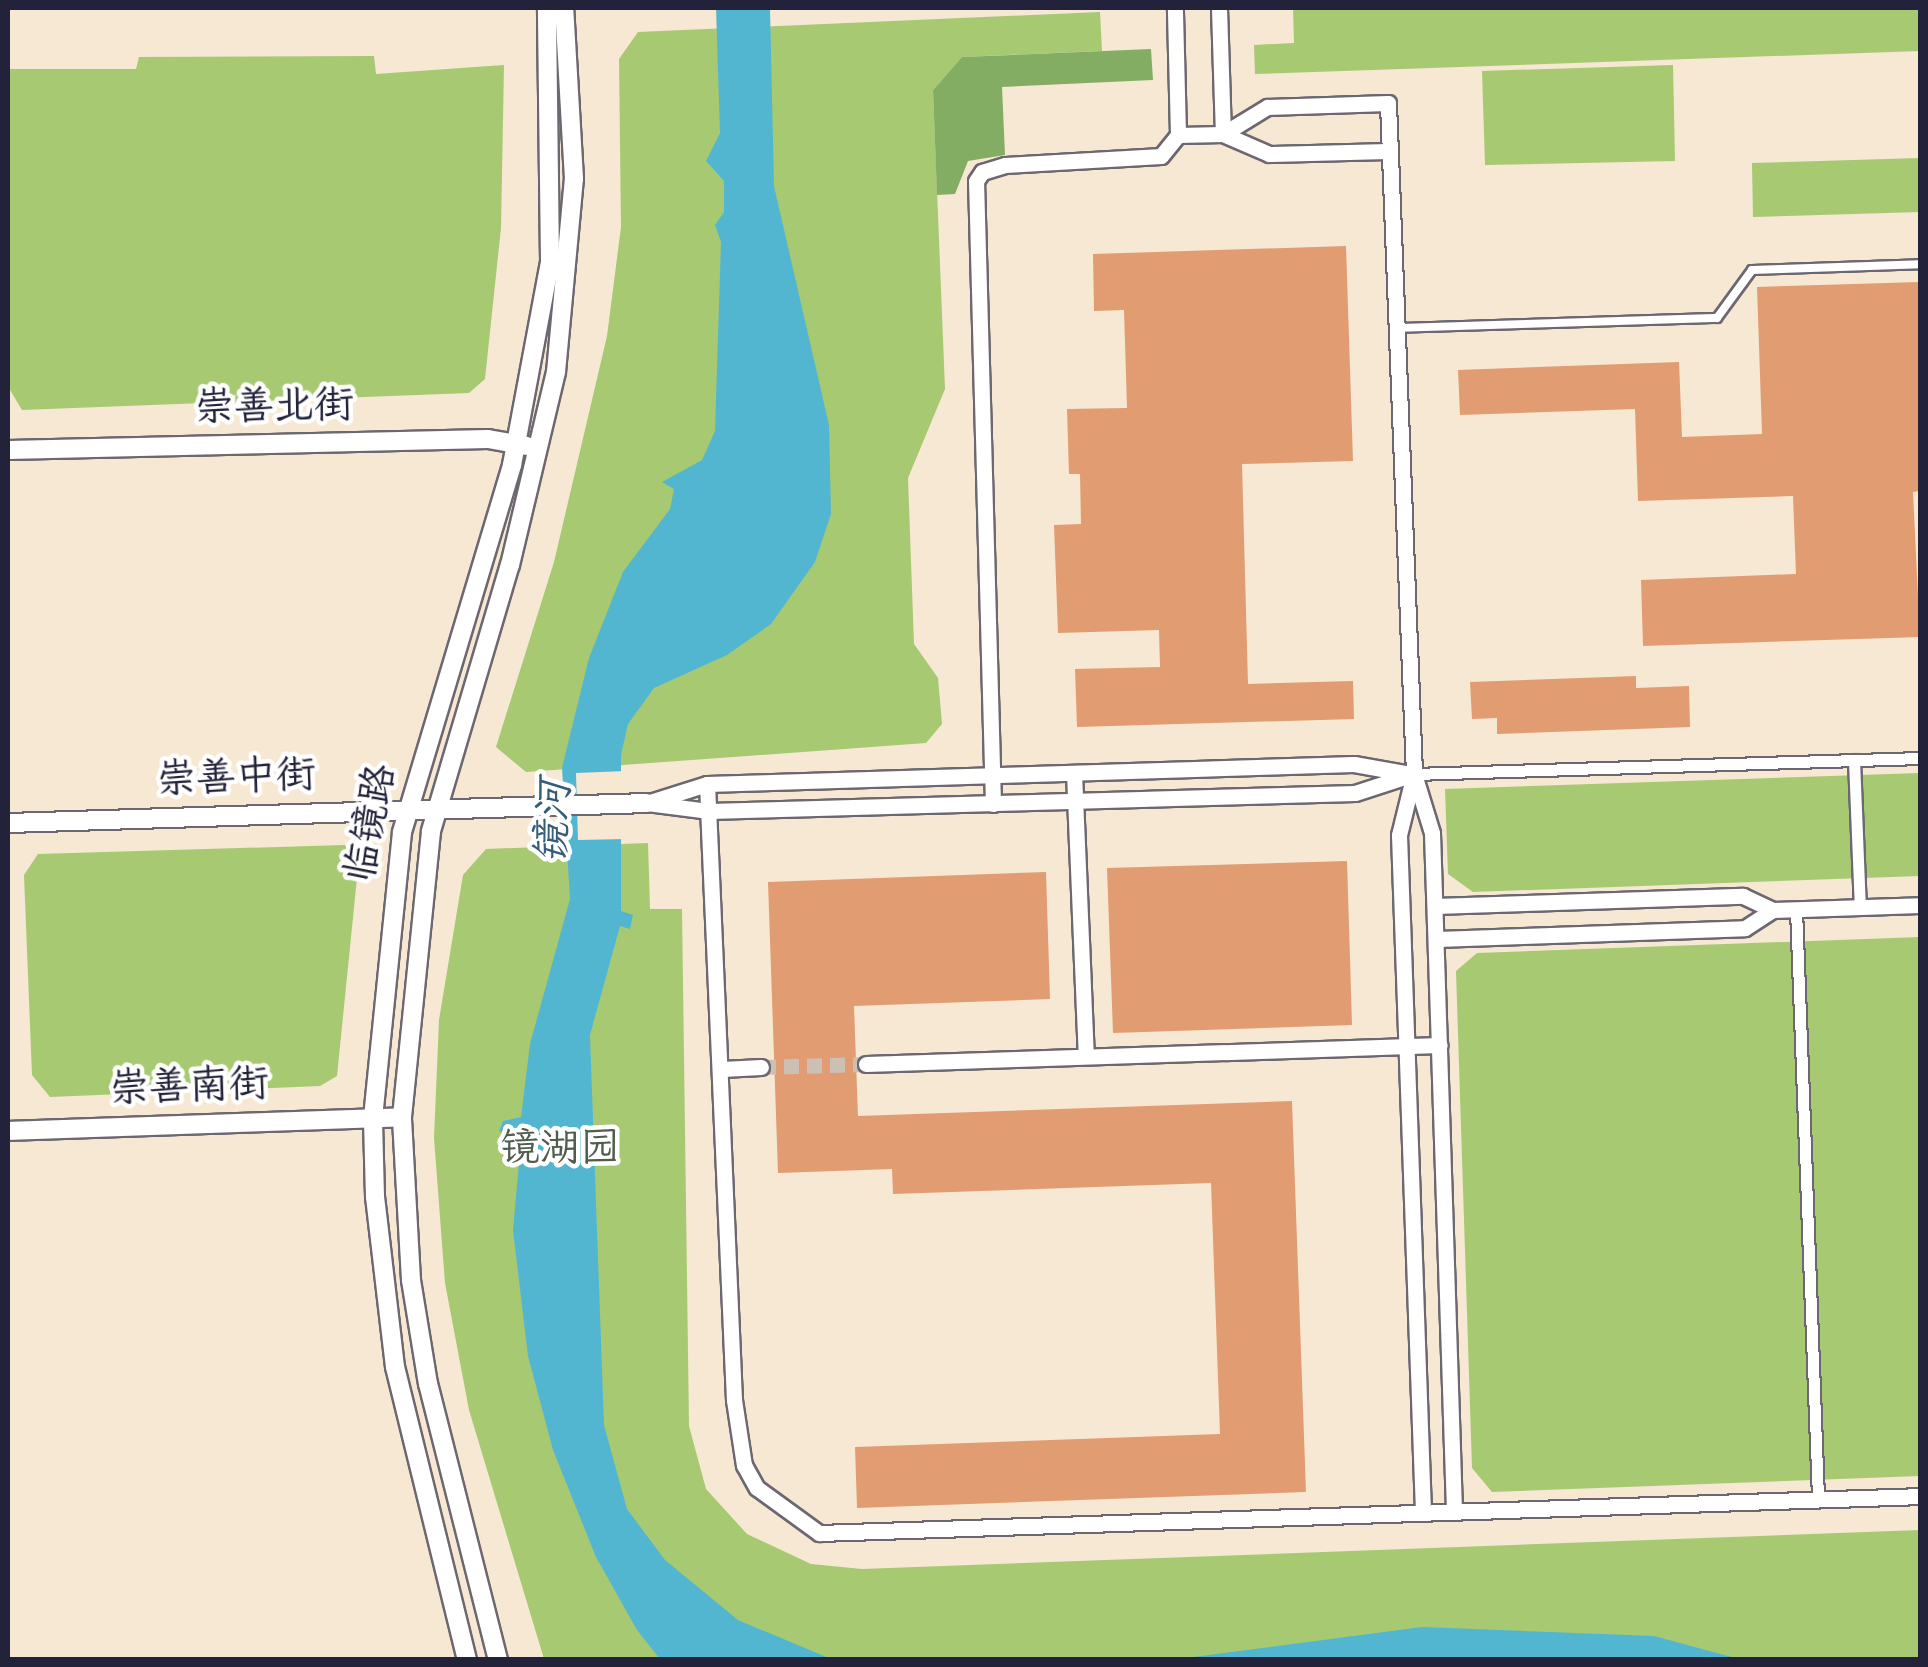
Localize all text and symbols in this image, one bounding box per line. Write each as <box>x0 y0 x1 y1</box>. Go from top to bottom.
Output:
street label: 崇善北街 <box>194 384 354 434</box>
street label: 崇善中街 <box>155 753 317 807</box>
street label: 临镜路 <box>338 761 408 887</box>
water label: 镜河 <box>529 779 583 865</box>
street label: 崇善南街 <box>108 1062 270 1116</box>
park label: 镜湖园 <box>500 1127 620 1175</box>

